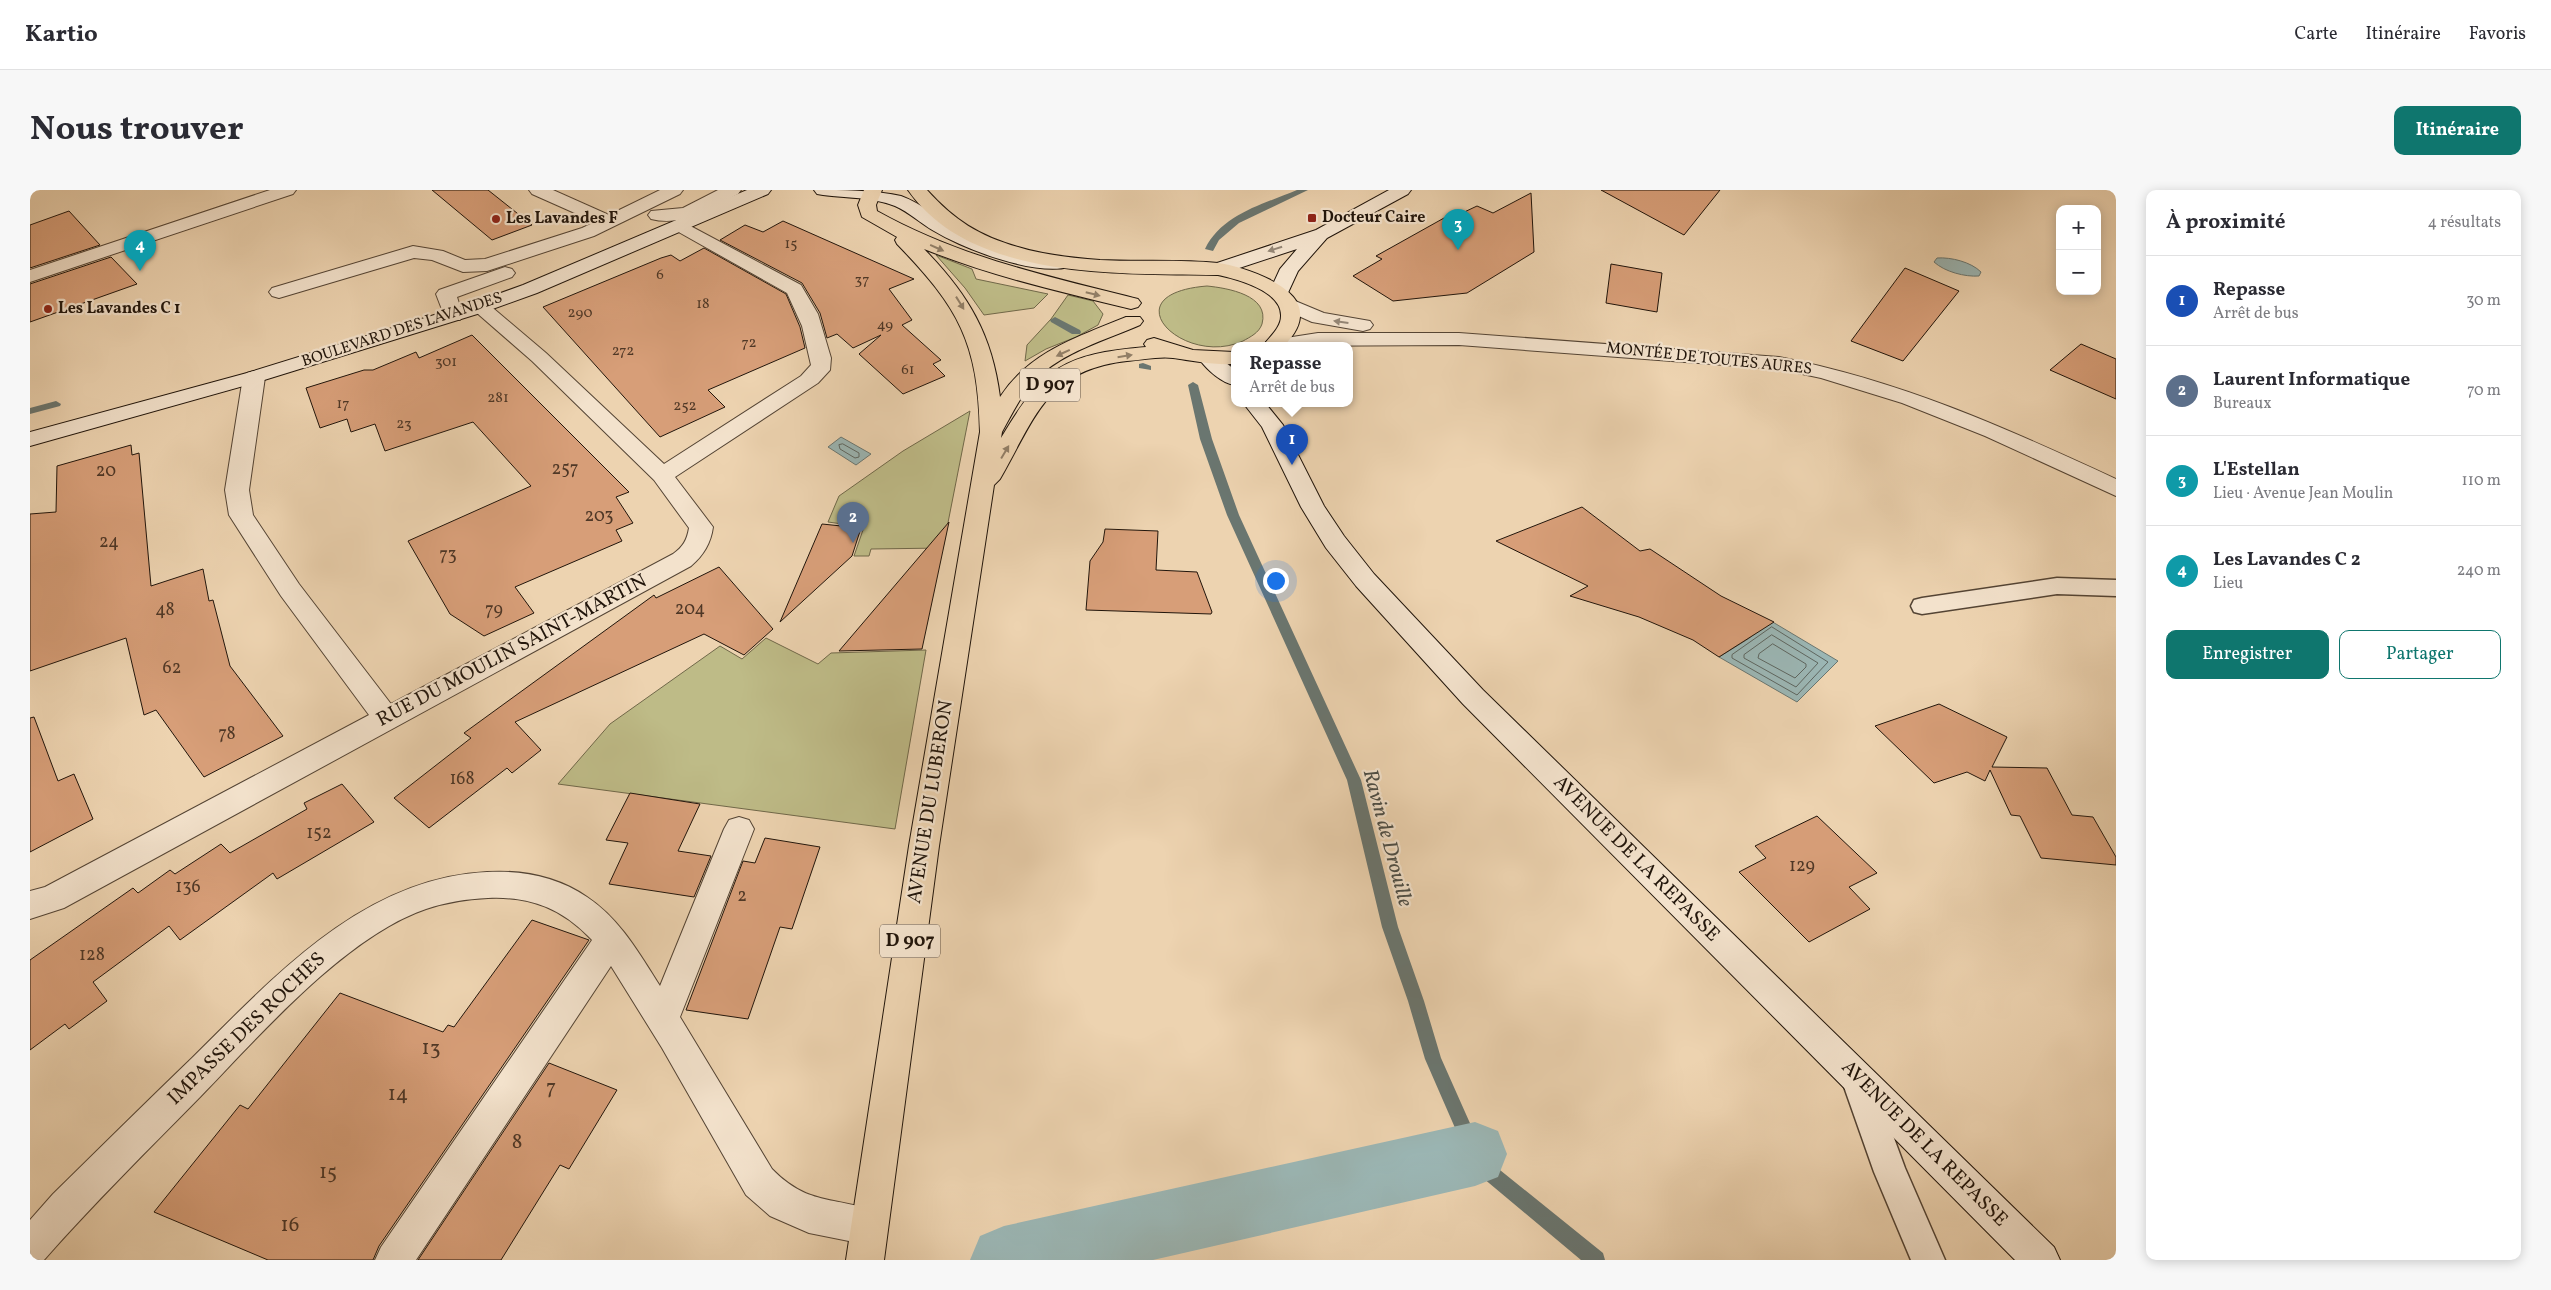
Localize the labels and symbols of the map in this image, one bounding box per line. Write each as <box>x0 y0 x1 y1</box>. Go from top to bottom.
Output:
place label: Docteur Caire <box>1322 207 1426 229</box>
place label: Les Lavandes F <box>506 208 619 230</box>
pin: 3 <box>1442 209 1474 250</box>
marker: Docteur Caire <box>1306 212 1318 224</box>
marker: Les Lavandes F <box>490 213 502 225</box>
pin: 4 <box>124 230 156 271</box>
house number: 15 <box>784 234 798 255</box>
one-way arrow <box>930 244 944 252</box>
one-way arrow <box>1268 246 1283 254</box>
house number: 6 <box>656 265 664 286</box>
house number: 37 <box>855 270 869 291</box>
street label: BOULEVARD DES LAVANDES <box>299 287 505 373</box>
one-way arrow <box>1085 290 1100 298</box>
house number: 18 <box>696 294 710 315</box>
one-way arrow <box>955 296 965 310</box>
place label: Les Lavandes C 1 <box>58 298 181 320</box>
marker: Les Lavandes C 1 <box>42 303 54 315</box>
house number: 290 <box>567 303 593 324</box>
house number: 49 <box>877 315 893 336</box>
one-way arrow <box>1333 318 1349 326</box>
house number: 72 <box>741 333 757 354</box>
street label: MONTÉE DE TOUTES AURES <box>1605 337 1813 381</box>
house number: 272 <box>612 341 634 362</box>
one-way arrow <box>1056 350 1070 358</box>
house number: 301 <box>435 352 457 373</box>
one-way arrow <box>1117 352 1133 360</box>
house number: 61 <box>901 360 915 381</box>
road number: D 907 <box>1020 368 1080 402</box>
house number: 281 <box>487 388 509 409</box>
house number: 17 <box>336 394 350 415</box>
house number: 252 <box>673 396 697 417</box>
house number: 23 <box>396 414 412 435</box>
pin: 1 <box>1276 424 1308 465</box>
one-way arrow <box>1001 445 1010 458</box>
house number: 257 <box>551 457 579 482</box>
house number: 20 <box>96 459 116 484</box>
pin: 2 <box>837 502 869 543</box>
house number: 203 <box>584 504 614 529</box>
house number: 24 <box>99 530 119 555</box>
house number: 73 <box>439 543 457 568</box>
street label: RUE DU MOULIN SAINT-MARTIN <box>372 568 652 734</box>
your location <box>1263 568 1289 594</box>
house number: 204 <box>675 597 705 622</box>
house number: 48 <box>155 598 175 623</box>
house number: 79 <box>485 598 503 623</box>
house number: 62 <box>163 656 181 681</box>
street label: AVENUE DU LUBERON <box>901 698 961 906</box>
house number: 78 <box>218 722 236 747</box>
water label: Ravin de Drouille <box>1355 766 1419 910</box>
house number: 168 <box>449 767 475 792</box>
street label: AVENUE DE LA REPASSE <box>1546 769 1726 949</box>
house number: 152 <box>306 821 332 846</box>
house number: 129 <box>1789 854 1815 879</box>
house number: 136 <box>175 875 201 900</box>
house number: 2 <box>737 884 747 909</box>
road number: D 907 <box>880 924 940 958</box>
house number: 128 <box>79 943 105 968</box>
street label: IMPASSE DES ROCHES <box>162 946 332 1112</box>
house number: 13 <box>422 1034 440 1063</box>
street label: AVENUE DE LA REPASSE <box>1834 1054 2014 1234</box>
house number: 7 <box>546 1074 556 1103</box>
house number: 14 <box>388 1080 408 1109</box>
house number: 8 <box>512 1128 522 1157</box>
house number: 15 <box>319 1158 337 1187</box>
house number: 16 <box>281 1211 299 1240</box>

